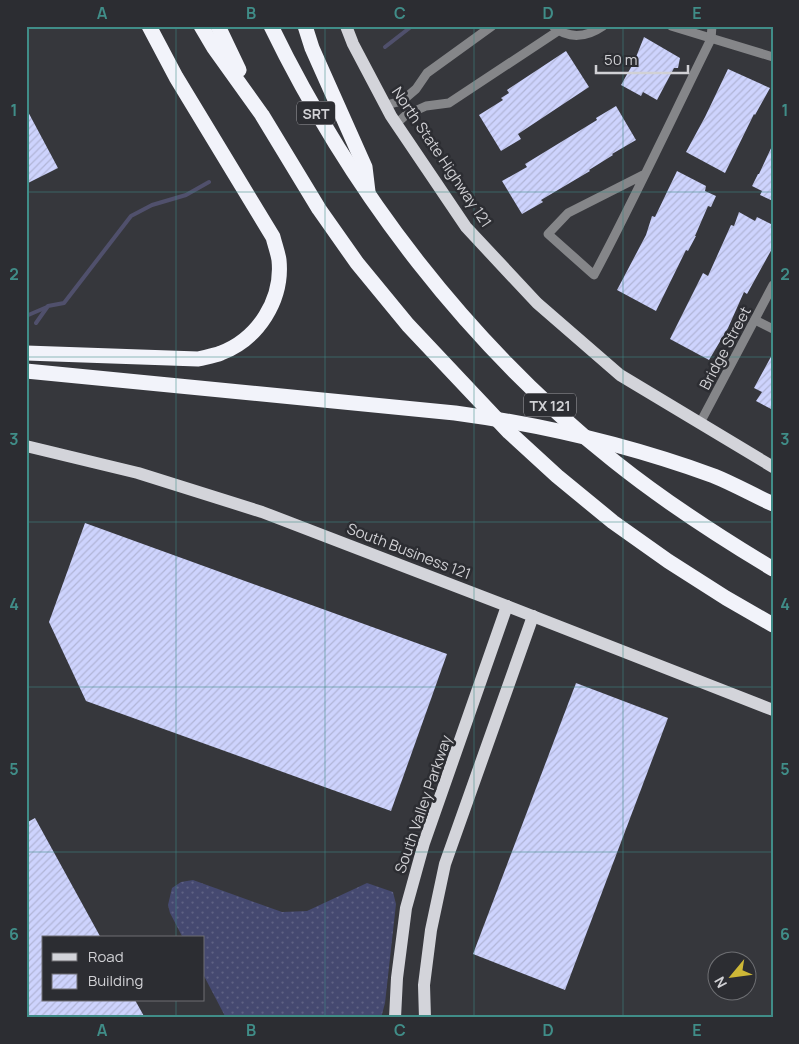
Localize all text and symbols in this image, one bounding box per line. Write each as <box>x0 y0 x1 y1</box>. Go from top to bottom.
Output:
text: A <box>97 2 108 24</box>
text: B <box>246 2 256 24</box>
text: C <box>394 2 406 24</box>
text: D <box>542 2 554 24</box>
text: E <box>692 2 702 24</box>
scale bar <box>596 42 689 74</box>
text: 50 m <box>604 49 638 70</box>
street label: North State Highway 121 <box>387 83 497 231</box>
text: 1 <box>10 99 18 121</box>
text: 1 <box>781 99 789 121</box>
road number: SRT <box>297 102 335 125</box>
text: 2 <box>9 263 19 285</box>
text: 2 <box>780 263 790 285</box>
street label: Bridge Street <box>694 303 756 393</box>
road number: TX 121 <box>524 394 576 416</box>
text: 3 <box>9 428 19 450</box>
text: 3 <box>780 428 790 450</box>
street label: South Business 121 <box>344 518 474 584</box>
text: 4 <box>9 593 19 615</box>
text: 4 <box>780 593 790 615</box>
street label: South Valley Parkway <box>389 732 457 876</box>
text: 5 <box>9 758 19 780</box>
text: 5 <box>780 758 790 780</box>
text: 6 <box>9 923 19 945</box>
text: 6 <box>780 923 790 945</box>
legend <box>42 936 205 1002</box>
text: Road <box>88 946 124 967</box>
north arrow <box>706 952 756 1002</box>
text: Building <box>88 970 143 991</box>
text: N <box>709 974 731 992</box>
text: A <box>97 1019 108 1041</box>
text: B <box>246 1019 256 1041</box>
text: C <box>394 1019 406 1041</box>
text: D <box>542 1019 554 1041</box>
text: E <box>692 1019 702 1041</box>

